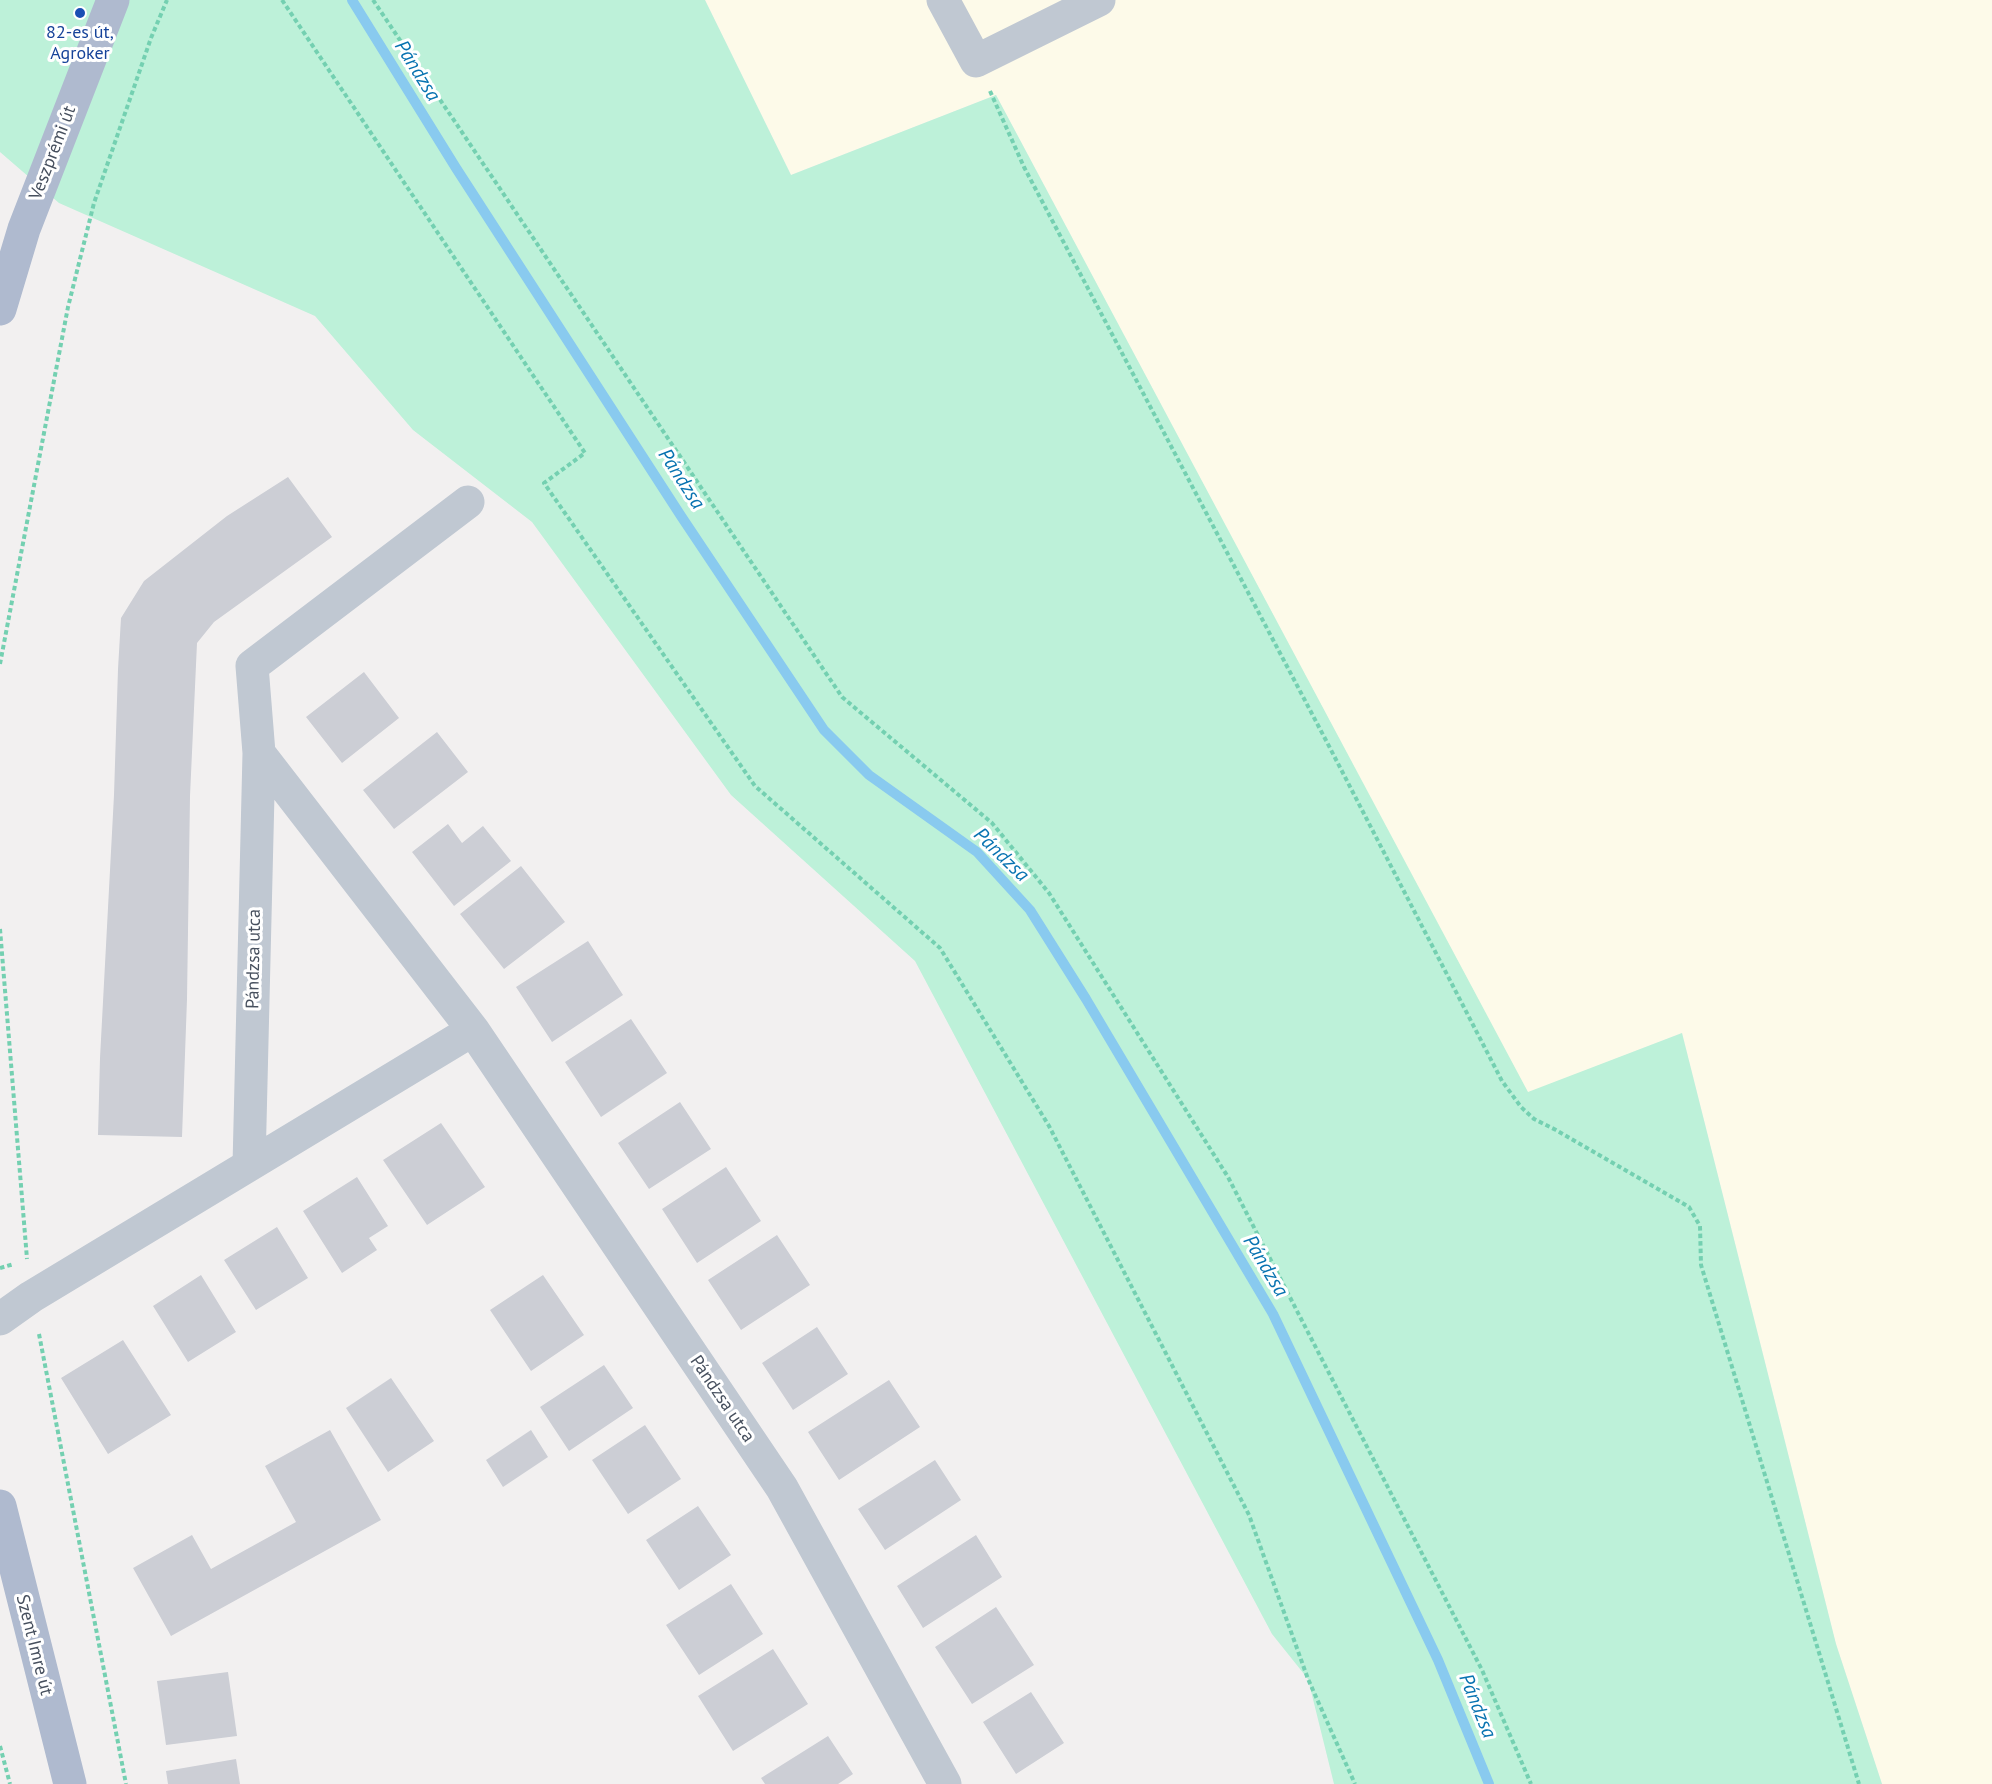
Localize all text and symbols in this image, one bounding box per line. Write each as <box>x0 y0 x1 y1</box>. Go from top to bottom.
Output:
marker: 82-es út, Agroker <box>73 6 87 20</box>
place label: 82-es út, Agroker <box>46 22 114 64</box>
water label: Pándzsa <box>389 36 445 106</box>
street label: Veszprémi út <box>25 103 81 203</box>
water label: Pándzsa <box>653 444 709 514</box>
water label: Pándzsa <box>968 823 1034 887</box>
street label: Pándzsa utca <box>242 909 266 1009</box>
water label: Pándzsa <box>1237 1231 1293 1301</box>
street label: Pándzsa utca <box>685 1352 759 1446</box>
street label: Szent Imre út <box>11 1592 57 1698</box>
water label: Pándzsa <box>1453 1670 1501 1742</box>

